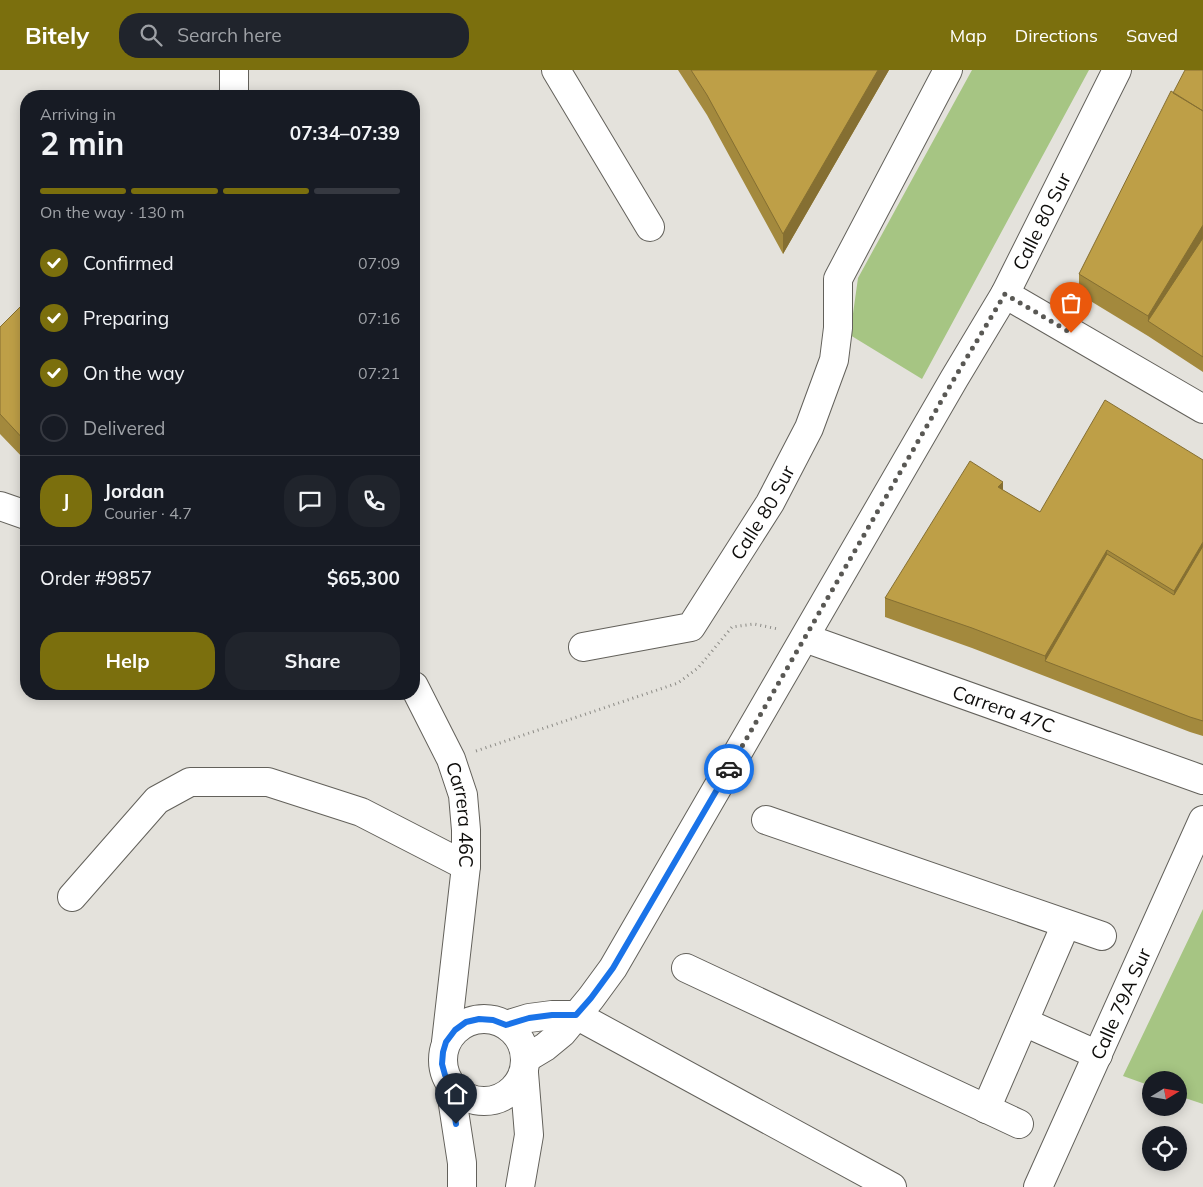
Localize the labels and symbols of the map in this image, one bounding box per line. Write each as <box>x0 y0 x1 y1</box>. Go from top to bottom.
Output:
street label: Calle 80 Sur <box>1007 168 1076 274</box>
pin <box>1050 282 1092 333</box>
street label: Calle 80 Sur <box>725 461 800 564</box>
street label: Carrera 47C <box>949 680 1058 738</box>
courier <box>704 744 754 794</box>
street label: Carrera 46C <box>441 759 478 868</box>
street label: Calle 79A Sur <box>1085 944 1156 1063</box>
north arrow <box>1142 1071 1188 1116</box>
pin <box>435 1073 477 1124</box>

